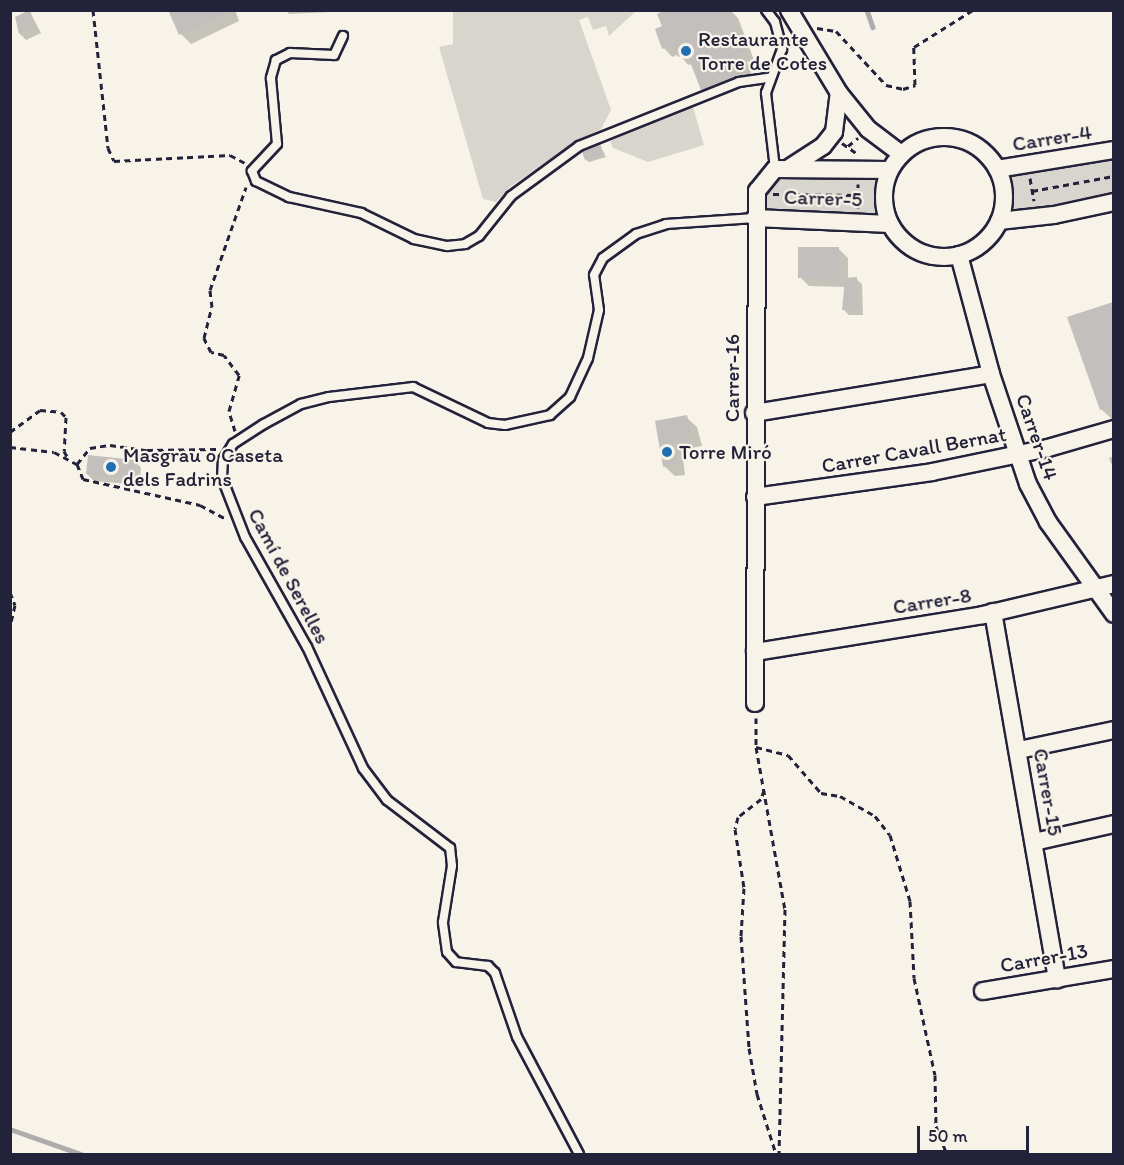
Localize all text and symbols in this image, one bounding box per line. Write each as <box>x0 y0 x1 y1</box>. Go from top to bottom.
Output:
place label: Restaurante Torre de Cotes <box>698 26 827 76</box>
marker: Restaurante Torre de Cotes <box>679 44 693 58</box>
street label: Carrer-4 <box>1010 119 1094 157</box>
street label: Carrer-5 <box>783 184 863 212</box>
street label: Carrer-16 <box>719 334 745 422</box>
street label: Carrer-14 <box>1010 390 1064 484</box>
street label: Carrer Cavall Bernat <box>820 421 1008 479</box>
place label: Torre Miró <box>679 439 771 465</box>
place label: Masgrau o Caseta dels Fadrins <box>123 442 284 492</box>
marker: Torre Miró <box>660 445 674 459</box>
marker: Masgrau o Caseta dels Fadrins <box>104 460 118 474</box>
street label: Camí de Serelles <box>243 504 335 648</box>
street label: Carrer-8 <box>891 582 973 620</box>
street label: Carrer-15 <box>1028 746 1068 838</box>
street label: Carrer-13 <box>998 938 1090 978</box>
scale bar <box>920 1114 1032 1152</box>
text: 50 m <box>928 1125 968 1147</box>

